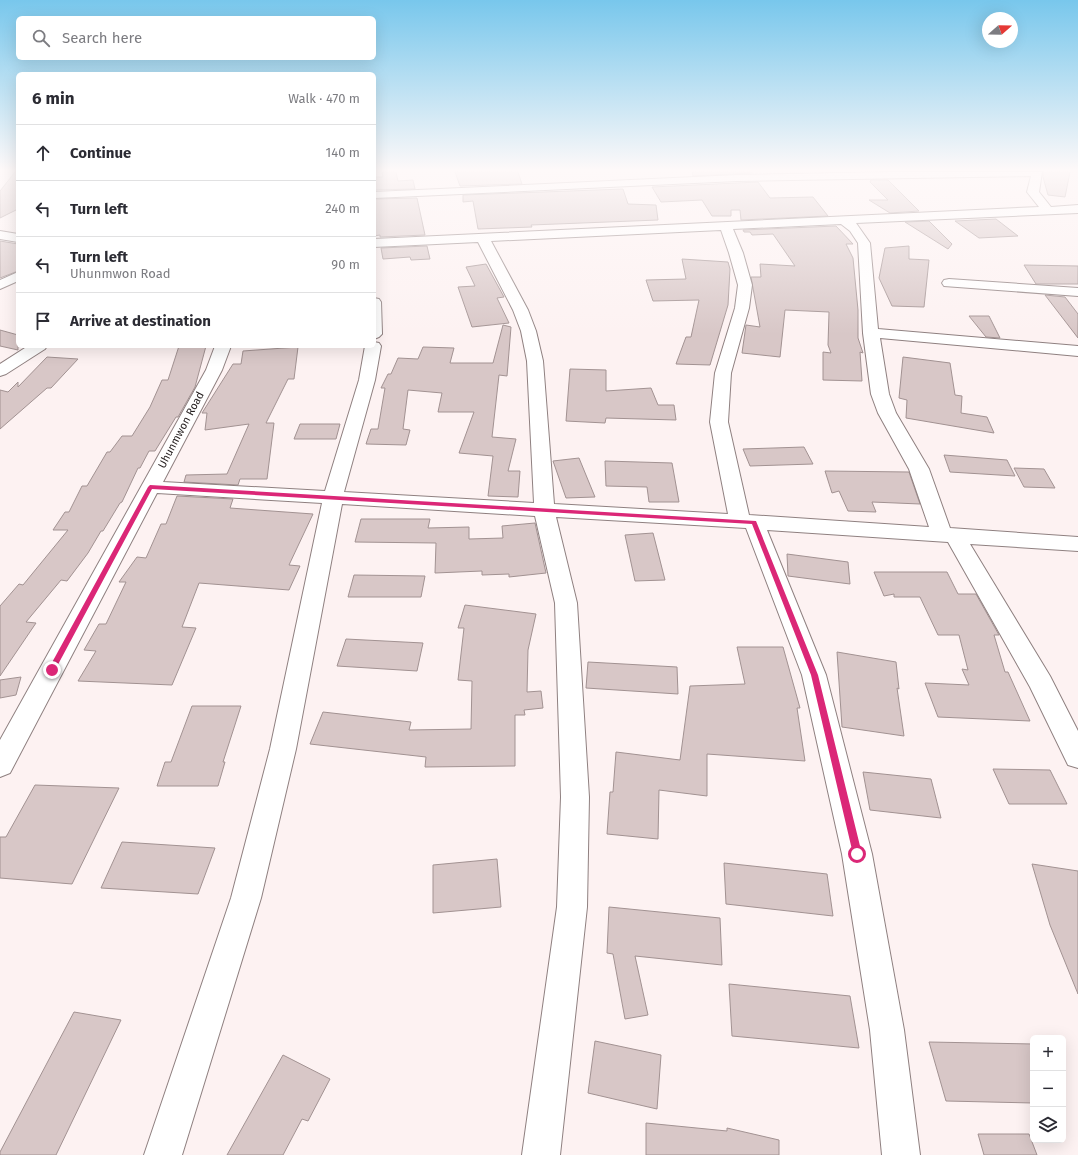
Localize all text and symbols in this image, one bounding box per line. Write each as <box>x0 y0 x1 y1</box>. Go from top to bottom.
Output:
north arrow <box>982 12 1018 48</box>
search box <box>16 16 376 60</box>
icon: search <box>30 27 52 49</box>
text: Search here <box>62 29 142 47</box>
text: 6 min <box>32 88 75 109</box>
text: Walk · 470 m <box>288 91 360 106</box>
icon: ahead <box>32 142 54 164</box>
text: Continue <box>70 144 131 162</box>
text: 140 m <box>326 145 360 160</box>
icon: left <box>32 198 54 220</box>
text: Turn left <box>70 200 128 218</box>
text: 240 m <box>325 201 360 216</box>
text: Turn left <box>70 248 128 266</box>
icon: left <box>32 254 54 276</box>
text: 90 m <box>331 257 360 272</box>
text: Uhunmwon Road <box>70 266 171 281</box>
icon: arrive <box>32 310 54 332</box>
text: Arrive at destination <box>70 312 211 330</box>
street label: Uhunmwon Road <box>155 389 207 471</box>
route end <box>43 661 61 679</box>
route start <box>848 845 866 863</box>
map controls <box>1030 1035 1066 1143</box>
button: + <box>1030 1035 1066 1071</box>
button: − <box>1030 1071 1066 1107</box>
button: layers <box>1030 1107 1066 1143</box>

